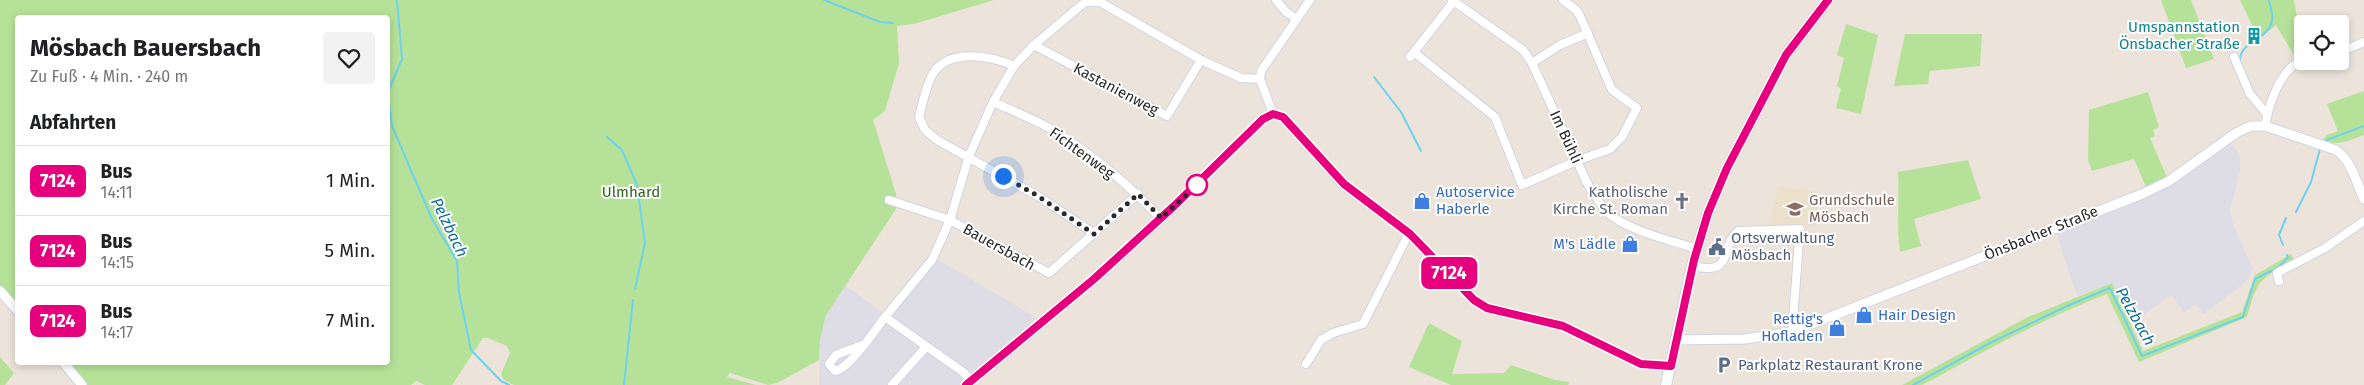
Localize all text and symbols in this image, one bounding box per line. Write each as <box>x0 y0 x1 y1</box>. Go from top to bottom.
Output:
map controls <box>2294 15 2349 70</box>
button: locate <box>2294 15 2349 70</box>
place label: Umspannstation Önsbacher Straße <box>2119 18 2240 53</box>
building icon: Umspannstation Önsbacher Straße <box>2244 26 2264 46</box>
button: heart <box>323 32 375 84</box>
text: Mösbach Bauersbach <box>30 34 261 62</box>
street label: Kastanienweg <box>1070 59 1162 119</box>
text: Zu Fuß · 4 Min. · 240 m <box>30 67 188 86</box>
street label: Im Bühli <box>1546 108 1586 166</box>
text: Abfahrten <box>30 111 116 134</box>
street label: Fichtenweg <box>1046 123 1118 183</box>
text: Bus <box>101 160 132 183</box>
your location <box>991 164 1016 189</box>
text: 1 Min. <box>326 169 375 192</box>
text: 7124 <box>40 170 76 192</box>
unlabelled marker <box>1186 174 1208 196</box>
text: 14:11 <box>101 183 133 202</box>
park label: Ulmhard <box>602 183 660 201</box>
place label: Autoservice Haberle <box>1436 183 1515 218</box>
place label: Katholische Kirche St. Roman <box>1553 183 1668 218</box>
shop icon: Autoservice Haberle <box>1412 191 1432 211</box>
church icon: Katholische Kirche St. Roman <box>1672 191 1692 211</box>
place label: Grundschule Mösbach <box>1809 191 1895 226</box>
water label: Pelzbach <box>427 194 472 260</box>
school or university icon: Grundschule Mösbach <box>1785 199 1805 219</box>
street label: Önsbacher Straße <box>1981 202 2101 264</box>
street label: Bauersbach <box>960 220 1038 274</box>
place label: Ortsverwaltung Mösbach <box>1731 229 1835 264</box>
text: Bus <box>101 230 132 253</box>
shop icon: M's Lädle <box>1620 234 1640 254</box>
place label: M's Lädle <box>1553 235 1616 253</box>
public building icon: Ortsverwaltung Mösbach <box>1707 237 1727 257</box>
text: 5 Min. <box>325 239 375 262</box>
text: 7124 <box>40 240 76 262</box>
text: 14:15 <box>101 253 134 272</box>
line badge: 7124 <box>1414 257 1484 289</box>
text: 7124 <box>1431 262 1467 284</box>
water label: Pelzbach <box>2112 284 2159 349</box>
text: Bus <box>101 300 132 323</box>
shop icon: Hair Design <box>1854 305 1874 325</box>
place label: Hair Design <box>1878 306 1956 324</box>
text: 7 Min. <box>326 309 375 332</box>
text: 7124 <box>40 310 76 332</box>
place label: Rettig's Hofladen <box>1761 310 1823 345</box>
shop icon: Rettig's Hofladen <box>1827 318 1847 338</box>
text: 14:17 <box>101 323 133 342</box>
parking icon: Parkplatz Restaurant Krone <box>1714 355 1734 375</box>
place label: Parkplatz Restaurant Krone <box>1738 356 1923 374</box>

